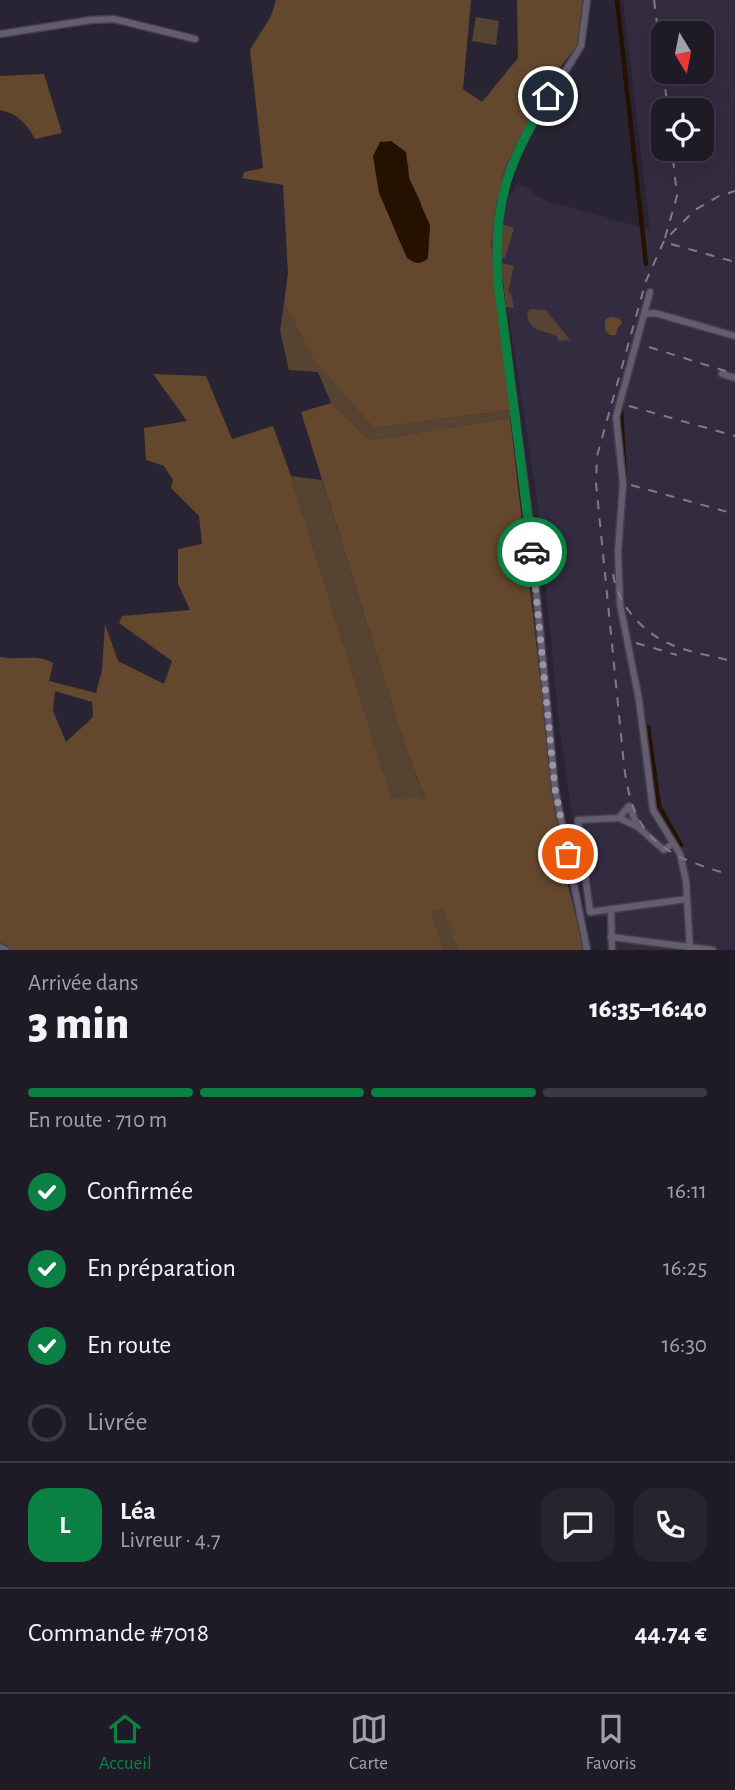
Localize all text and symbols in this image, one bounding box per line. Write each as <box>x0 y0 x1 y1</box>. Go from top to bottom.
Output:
north arrow <box>651 21 714 84</box>
map controls <box>651 21 714 161</box>
pin <box>518 66 578 126</box>
icon: home <box>529 77 567 115</box>
button: locate <box>651 98 714 161</box>
courier <box>497 517 567 587</box>
icon: car <box>513 533 551 571</box>
pin <box>538 824 598 884</box>
icon: bag <box>549 835 587 873</box>
text: Arrivée dans <box>28 972 139 995</box>
text: 16:35–16:40 <box>589 996 707 1022</box>
text: 3 min <box>28 1001 129 1047</box>
text: En route · 710 m <box>28 1109 167 1132</box>
icon: check <box>28 1173 66 1211</box>
text: Confirmée <box>87 1178 193 1204</box>
text: 16:11 <box>667 1180 707 1203</box>
icon: check <box>28 1250 66 1288</box>
text: En préparation <box>87 1255 236 1281</box>
text: 16:25 <box>663 1257 707 1280</box>
icon: check <box>28 1327 66 1365</box>
text: En route <box>87 1332 171 1358</box>
text: 16:30 <box>661 1334 707 1357</box>
text: Livrée <box>87 1409 147 1435</box>
button: chat <box>541 1488 615 1562</box>
button: phone <box>633 1488 707 1562</box>
text: Léa <box>120 1498 156 1524</box>
text: L <box>59 1512 71 1538</box>
text: Livreur · 4.7 <box>120 1529 221 1552</box>
text: Commande #7018 <box>28 1620 209 1646</box>
text: 44.74 € <box>635 1620 707 1646</box>
tab: Accueil <box>99 1710 152 1775</box>
tab: Carte <box>349 1710 388 1775</box>
tab: Favoris <box>585 1710 636 1775</box>

